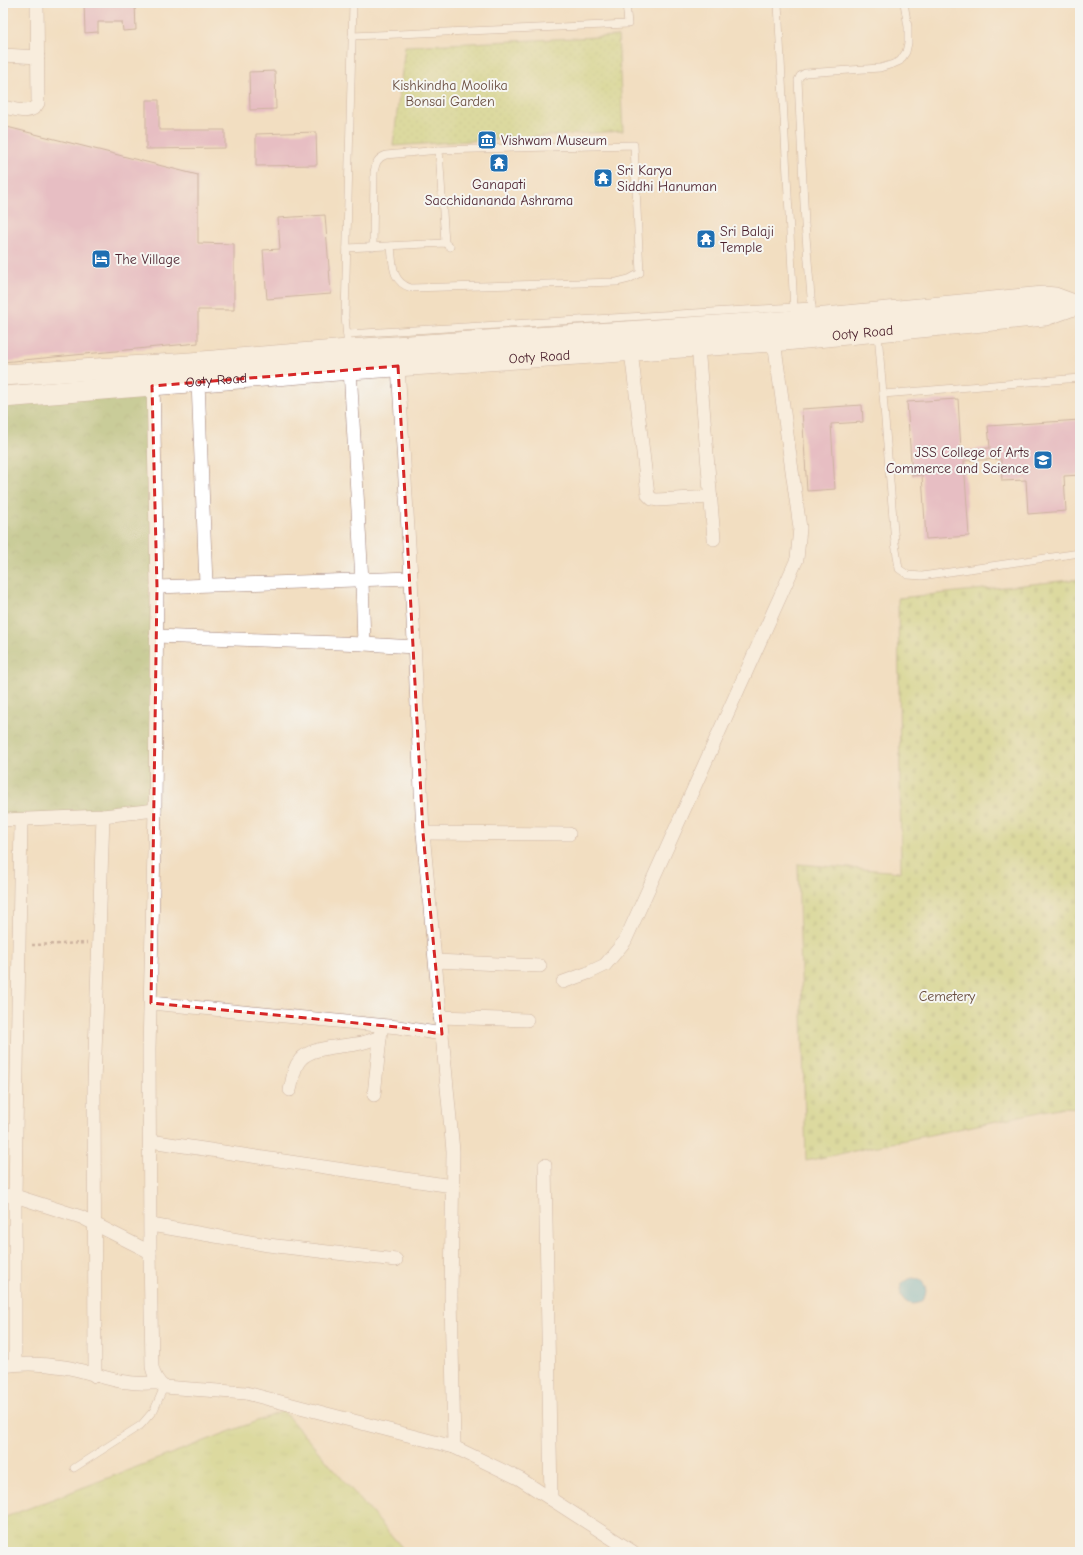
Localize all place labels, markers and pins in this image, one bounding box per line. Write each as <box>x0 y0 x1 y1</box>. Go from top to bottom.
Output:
museum icon: Vishwam Museum <box>476 129 498 151</box>
place label: Vishwam Museum <box>501 132 607 149</box>
temple icon: Ganapati Sacchidananda Ashrama <box>488 152 510 174</box>
place label: Sri Karya Siddhi Hanuman <box>617 162 717 195</box>
temple icon: Sri Karya Siddhi Hanuman <box>592 167 614 189</box>
place label: Ganapati Sacchidananda Ashrama <box>425 176 573 209</box>
place label: Sri Balaji Temple <box>720 223 774 256</box>
temple icon: Sri Balaji Temple <box>695 228 717 250</box>
hotel icon: The Village <box>90 248 112 270</box>
place label: The Village <box>115 251 180 268</box>
place label: JSS College of Arts Commerce and Science <box>886 444 1029 477</box>
school or university icon: JSS College of Arts Commerce and Science <box>1032 449 1054 471</box>

